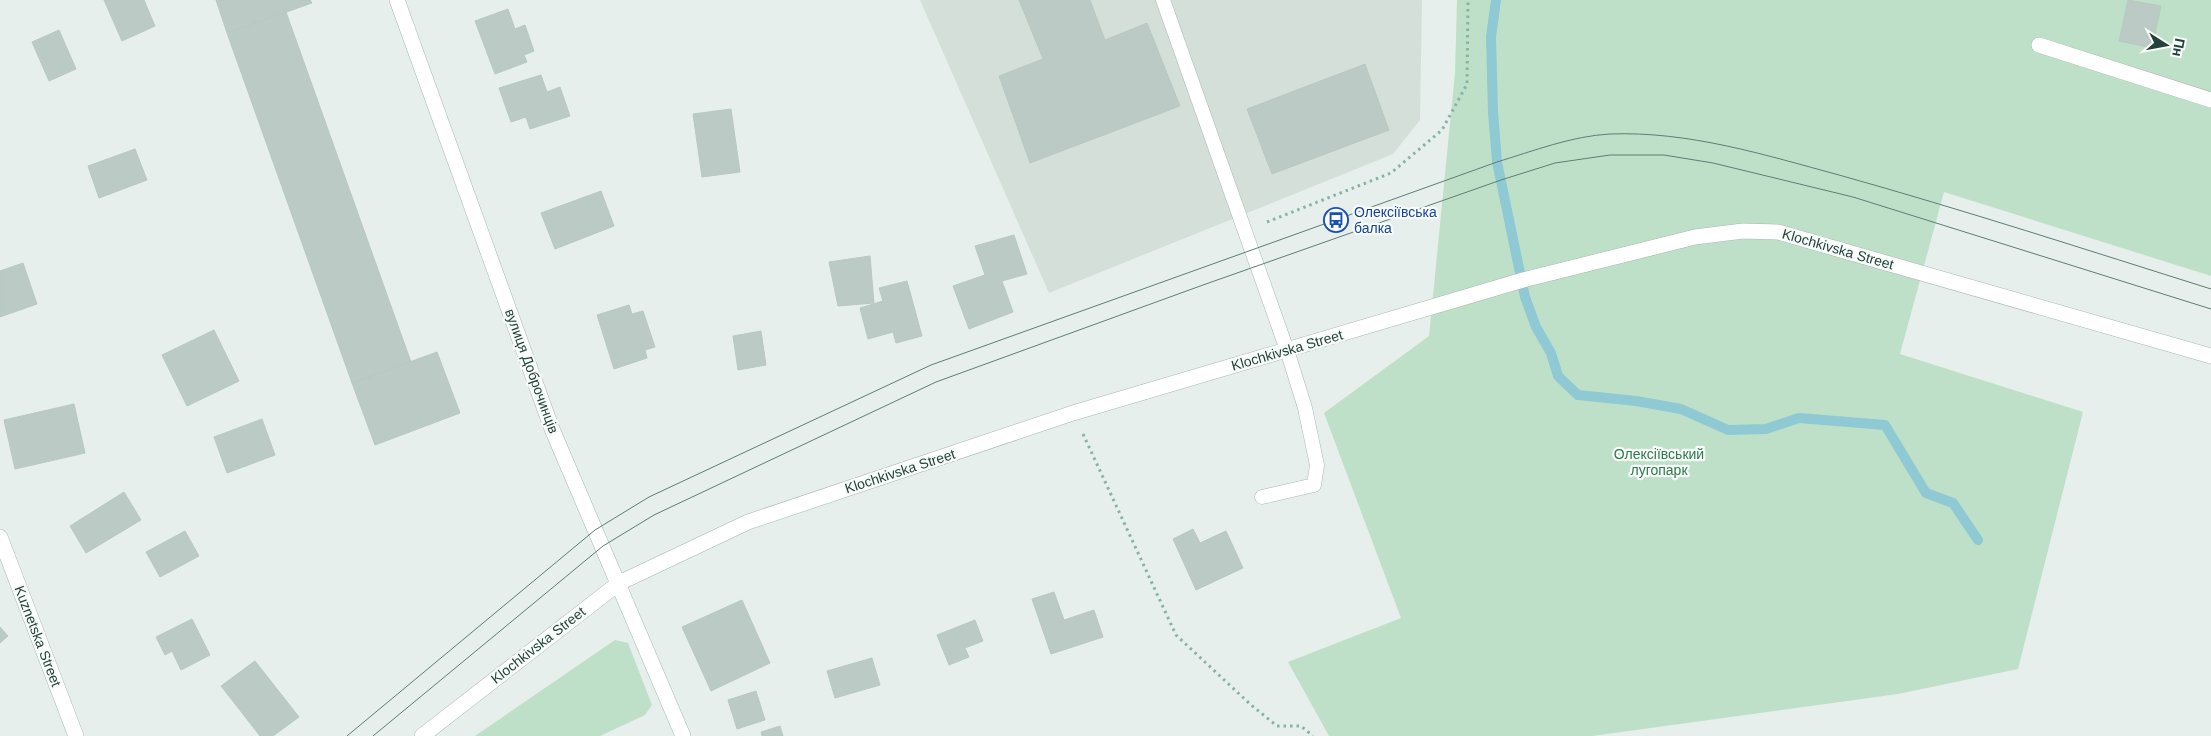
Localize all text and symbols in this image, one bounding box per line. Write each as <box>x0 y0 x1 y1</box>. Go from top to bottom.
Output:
north arrow <box>2141 20 2191 70</box>
text: Пн <box>2169 37 2188 58</box>
place label: Олексіївська балка <box>1354 204 1437 236</box>
bus stop icon: Олексіївська балка <box>1323 207 1349 233</box>
street label: Klochkivska Street <box>1780 225 1896 273</box>
street label: вулиця Доброчинців <box>502 307 562 435</box>
street label: Klochkivska Street <box>1229 326 1345 374</box>
street label: Klochkivska Street <box>843 446 957 496</box>
park label: Олексіївський лугопарк <box>1614 446 1704 478</box>
street label: Kuznetska Street <box>11 583 65 689</box>
street label: Klochkivska Street <box>488 603 588 687</box>

